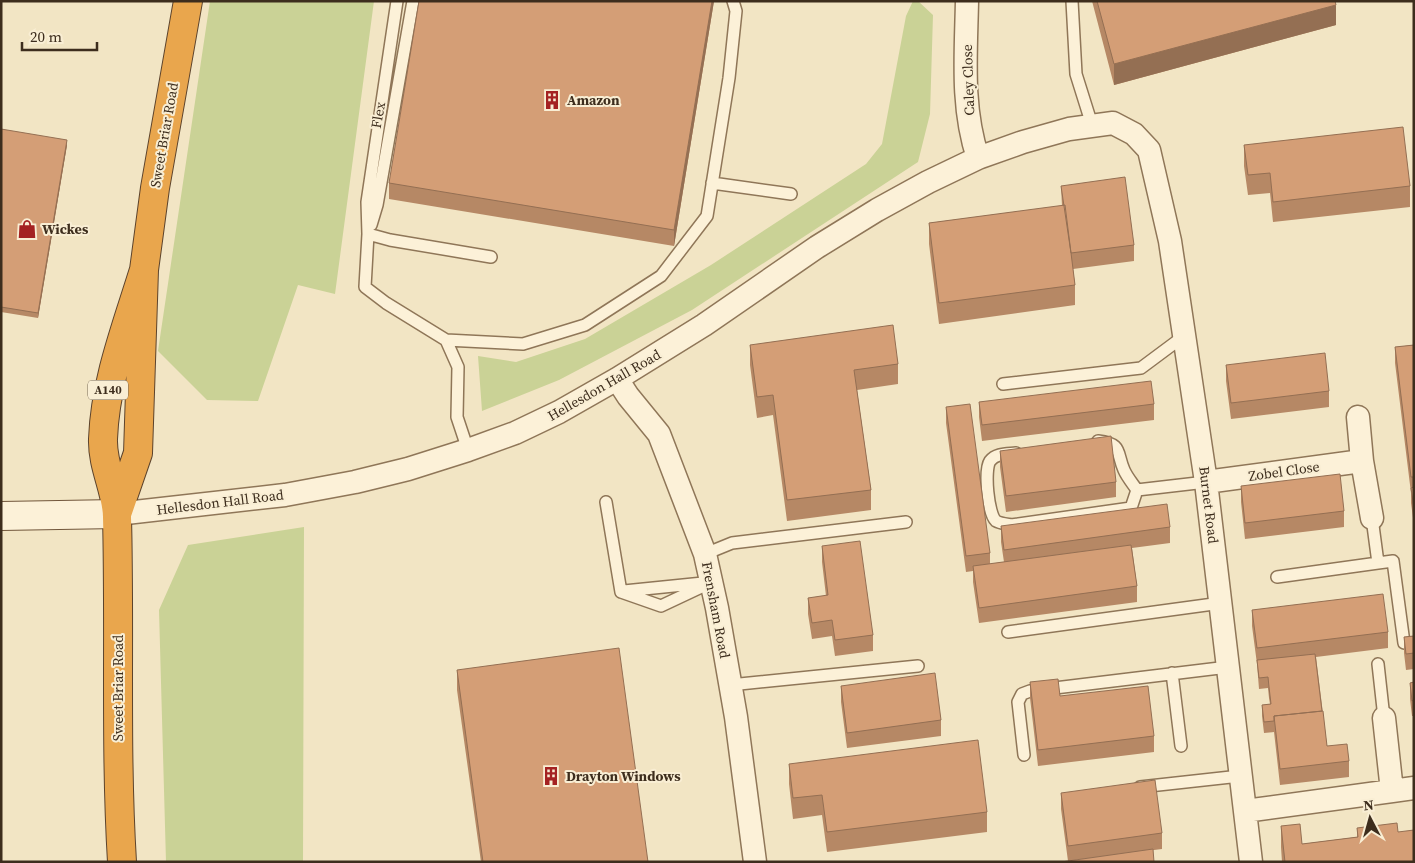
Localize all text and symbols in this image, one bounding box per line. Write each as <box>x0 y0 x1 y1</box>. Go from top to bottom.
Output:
scale bar <box>22 20 98 52</box>
text: 20 m <box>30 26 62 47</box>
street label: Caley Close <box>957 44 979 116</box>
street label: Sweet Briar Road <box>145 81 183 189</box>
building icon: Amazon <box>541 89 563 111</box>
place label: Amazon <box>567 90 620 110</box>
street label: Flex <box>366 99 390 130</box>
shop icon: Wickes <box>16 218 38 240</box>
place label: Wickes <box>42 219 89 239</box>
street label: Hellesdon Hall Road <box>544 344 664 426</box>
road number: A140 <box>88 380 128 400</box>
street label: Zobel Close <box>1247 456 1321 486</box>
street label: Burnet Road <box>1194 465 1224 545</box>
street label: Hellesdon Hall Road <box>155 484 285 520</box>
street label: Frensham Road <box>697 560 735 660</box>
street label: Sweet Briar Road <box>108 635 128 741</box>
building icon: Drayton Windows <box>540 765 562 787</box>
place label: Drayton Windows <box>566 766 681 786</box>
north arrow <box>1345 793 1395 843</box>
text: N <box>1363 795 1375 816</box>

